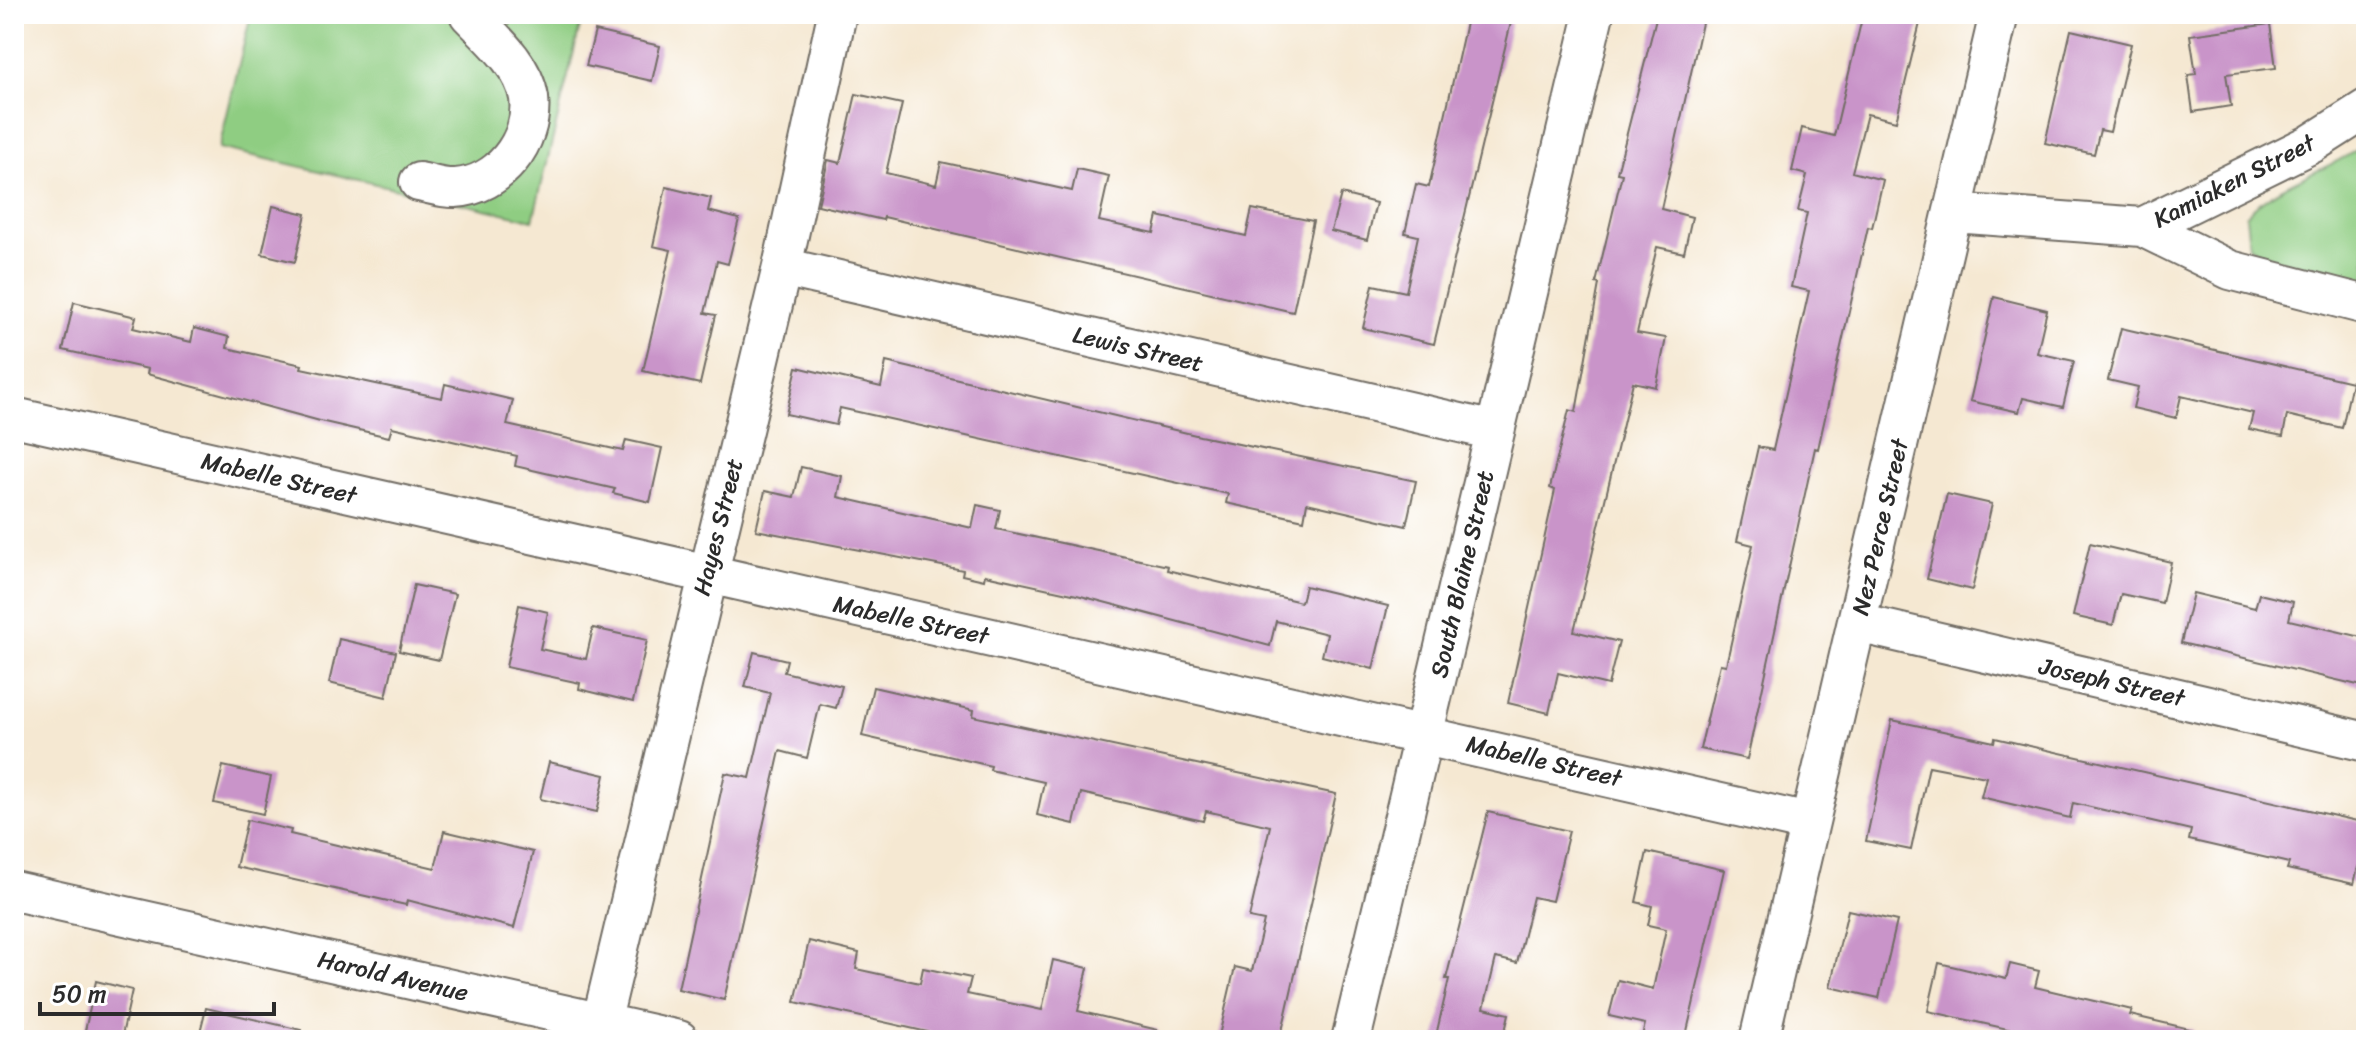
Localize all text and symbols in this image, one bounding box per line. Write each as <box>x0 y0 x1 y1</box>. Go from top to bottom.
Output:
street label: Kamiaken Street <box>2146 121 2324 240</box>
street label: Lewis Street <box>1069 314 1207 384</box>
street label: Nez Perce Street <box>1839 433 1921 619</box>
street label: Mabelle Street <box>197 440 362 517</box>
street label: Hayes Street <box>681 454 755 600</box>
street label: South Blaine Street <box>1418 466 1506 682</box>
street label: Mabelle Street <box>829 583 994 657</box>
street label: Joseph Street <box>2034 645 2190 719</box>
street label: Mabelle Street <box>1462 723 1627 800</box>
street label: Harold Avenue <box>314 938 472 1014</box>
scale bar <box>40 966 274 1016</box>
text: 50 m <box>52 973 107 1015</box>

